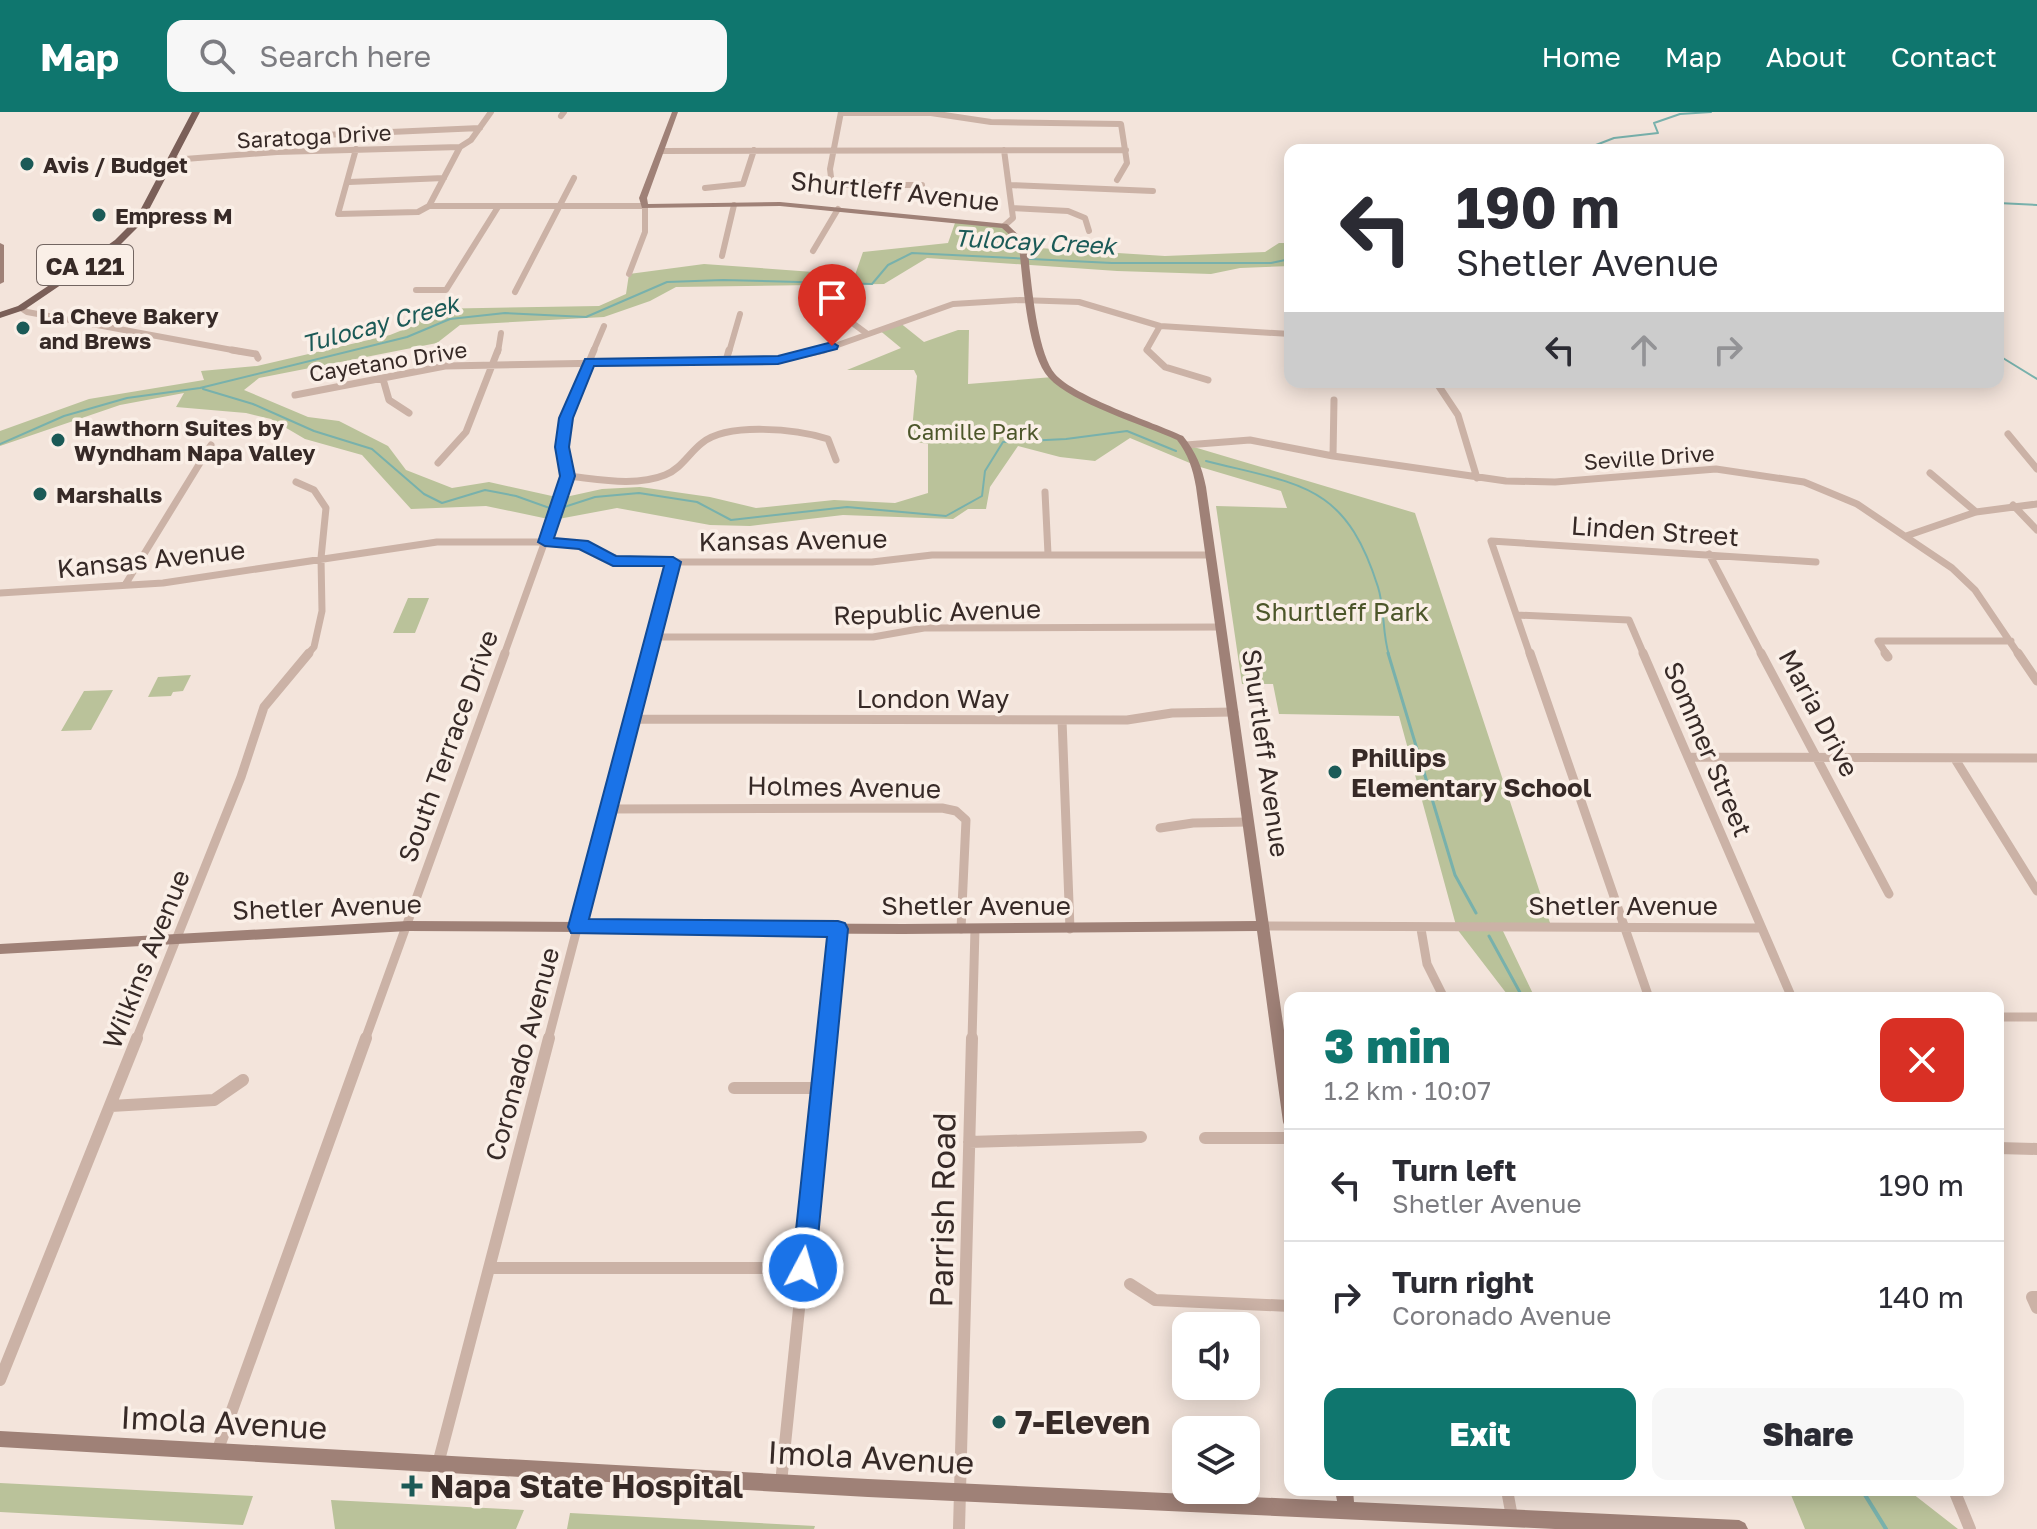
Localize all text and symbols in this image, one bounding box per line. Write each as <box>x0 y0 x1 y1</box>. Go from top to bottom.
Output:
search box <box>167 20 727 92</box>
text: Map <box>40 34 119 79</box>
icon: search <box>195 34 239 78</box>
text: Search here <box>259 38 431 74</box>
text: Home <box>1542 40 1621 73</box>
text: Map <box>1665 40 1722 73</box>
text: About <box>1766 40 1847 73</box>
text: Contact <box>1891 40 1997 73</box>
street label: Saratoga Drive <box>236 118 392 154</box>
place label: Avis / Budget <box>43 151 188 178</box>
marker: Avis / Budget <box>18 155 36 173</box>
street label: Shurtleff Avenue <box>789 165 1001 217</box>
text: 190 m <box>1456 173 1620 240</box>
icon: left <box>1324 176 1428 280</box>
place label: Empress M <box>115 202 232 229</box>
marker: Empress M <box>90 206 108 224</box>
water label: Tulocay Creek <box>954 222 1119 261</box>
text: Shetler Avenue <box>1456 241 1719 284</box>
road number: CA 121 <box>37 245 133 285</box>
pin <box>798 264 866 346</box>
icon: arrive <box>810 276 854 320</box>
water label: Tulocay Creek <box>298 287 464 359</box>
place label: La Cheve Bakery and Brews <box>39 302 219 354</box>
marker: La Cheve Bakery and Brews <box>14 319 32 337</box>
icon: left <box>1538 328 1582 372</box>
icon: ahead <box>1622 328 1666 372</box>
icon: right <box>1706 328 1750 372</box>
street label: Cayetano Drive <box>307 335 469 387</box>
place label: Hawthorn Suites by Wyndham Napa Valley <box>74 414 315 466</box>
park label: Camille Park <box>907 418 1039 445</box>
marker: Hawthorn Suites by Wyndham Napa Valley <box>49 431 67 449</box>
street label: Seville Drive <box>1583 439 1715 475</box>
place label: Marshalls <box>56 481 162 508</box>
marker: Marshalls <box>31 485 49 503</box>
street label: Linden Street <box>1570 510 1740 552</box>
street label: Kansas Avenue <box>698 523 888 557</box>
street label: Kansas Avenue <box>55 534 247 584</box>
street label: Republic Avenue <box>833 593 1041 631</box>
park label: Shurtleff Park <box>1255 596 1429 627</box>
street label: South Terrace Drive <box>392 626 504 866</box>
street label: Maria Drive <box>1773 644 1865 782</box>
street label: Shurtleff Avenue <box>1236 647 1296 859</box>
street label: Sommer Street <box>1657 657 1759 841</box>
street label: London Way <box>857 683 1010 714</box>
place label: Phillips Elementary School <box>1351 742 1592 803</box>
marker: Phillips Elementary School <box>1326 763 1344 781</box>
street label: Holmes Avenue <box>747 770 941 804</box>
street label: Wilkins Avenue <box>96 865 196 1053</box>
street label: Shetler Avenue <box>232 888 422 926</box>
street label: Shetler Avenue <box>881 890 1071 921</box>
street label: Shetler Avenue <box>1528 890 1718 921</box>
street label: Coronado Avenue <box>479 944 565 1164</box>
text: 3 min <box>1324 1016 1451 1074</box>
button: close <box>1880 1018 1964 1102</box>
text: 1.2 km · 10:07 <box>1324 1075 1491 1106</box>
street label: Parrish Road <box>921 1112 963 1308</box>
text: Turn left <box>1392 1152 1517 1188</box>
icon: left <box>1324 1163 1368 1207</box>
text: 190 m <box>1879 1167 1964 1203</box>
text: Shetler Avenue <box>1392 1188 1582 1219</box>
position arrow <box>761 1226 845 1310</box>
text: Turn right <box>1392 1264 1534 1300</box>
icon: right <box>1324 1275 1368 1319</box>
text: 140 m <box>1879 1279 1964 1315</box>
text: Coronado Avenue <box>1392 1300 1611 1331</box>
map controls <box>1172 1312 1260 1504</box>
button: sound <box>1172 1312 1260 1400</box>
button: Exit <box>1324 1388 1636 1480</box>
button: Share <box>1652 1388 1964 1480</box>
street label: Imola Avenue <box>120 1398 328 1446</box>
place label: 7-Eleven <box>1015 1403 1150 1441</box>
marker: 7-Eleven <box>990 1413 1008 1431</box>
button: layers <box>1172 1416 1260 1504</box>
street label: Imola Avenue <box>767 1433 975 1481</box>
place label: Napa State Hospital <box>430 1467 744 1505</box>
marker: Napa State Hospital <box>401 1475 423 1497</box>

